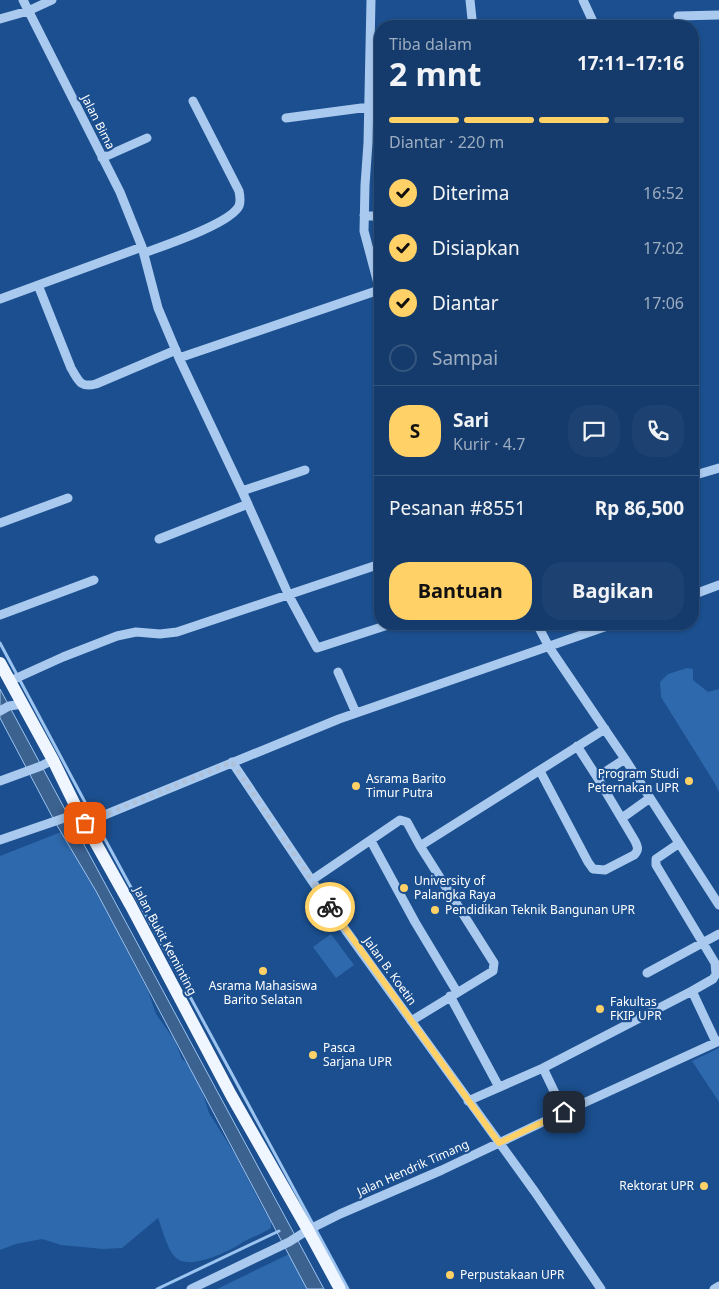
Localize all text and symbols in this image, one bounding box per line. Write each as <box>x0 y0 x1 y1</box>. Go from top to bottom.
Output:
text: Tiba dalam <box>389 33 472 55</box>
text: 17:11–17:16 <box>577 50 684 76</box>
text: 2 mnt <box>389 52 482 95</box>
street label: Jalan Bima <box>77 91 119 152</box>
text: Diantar · 220 m <box>389 131 504 153</box>
icon: check <box>389 179 417 207</box>
text: Diterima <box>432 180 510 206</box>
text: 16:52 <box>643 182 684 204</box>
icon: check <box>389 234 417 262</box>
text: Disiapkan <box>432 235 520 261</box>
text: 17:02 <box>643 237 684 259</box>
icon: check <box>389 289 417 317</box>
text: Diantar <box>432 290 499 316</box>
text: 17:06 <box>643 292 684 314</box>
text: Sampai <box>432 345 498 371</box>
button: chat <box>568 405 620 457</box>
button: phone <box>632 405 684 457</box>
text: Sari <box>453 407 489 433</box>
text: S <box>410 418 420 444</box>
text: Kurir · 4.7 <box>453 433 525 455</box>
text: Pesanan #8551 <box>389 495 526 521</box>
text: Rp 86,500 <box>595 495 684 521</box>
button: Bantuan <box>389 562 532 620</box>
button: Bagikan <box>542 562 684 620</box>
place label: Program Studi Peternakan UPR <box>588 765 680 796</box>
place label: Asrama Barito Timur Putra <box>366 770 446 801</box>
marker: Program Studi Peternakan UPR <box>683 775 695 787</box>
marker: Asrama Barito Timur Putra <box>350 780 362 792</box>
pin <box>64 802 106 844</box>
icon: bag <box>71 809 99 837</box>
place label: University of Palangka Raya <box>414 872 496 903</box>
courier <box>305 882 355 932</box>
marker: University of Palangka Raya <box>398 882 410 894</box>
street label: Jalan Bukit Keminting <box>129 883 201 998</box>
icon: bike <box>316 893 344 921</box>
place label: Pendidikan Teknik Bangunan UPR <box>445 901 636 918</box>
marker: Pendidikan Teknik Bangunan UPR <box>429 904 441 916</box>
street label: Jalan B. Koetin <box>359 932 421 1008</box>
marker: Asrama Mahasiswa Barito Selatan <box>257 965 269 977</box>
place label: Asrama Mahasiswa Barito Selatan <box>209 977 317 1008</box>
place label: Fakultas FKIP UPR <box>610 993 662 1024</box>
marker: Fakultas FKIP UPR <box>594 1003 606 1015</box>
place label: Pasca Sarjana UPR <box>323 1039 392 1070</box>
marker: Pasca Sarjana UPR <box>307 1049 319 1061</box>
pin <box>543 1091 585 1133</box>
icon: home <box>550 1098 578 1126</box>
street label: Jalan Hendrik Timang <box>353 1135 471 1200</box>
place label: Rektorat UPR <box>619 1177 695 1194</box>
marker: Rektorat UPR <box>698 1180 710 1192</box>
place label: Perpustakaan UPR <box>460 1266 565 1283</box>
marker: Perpustakaan UPR <box>444 1269 456 1281</box>

